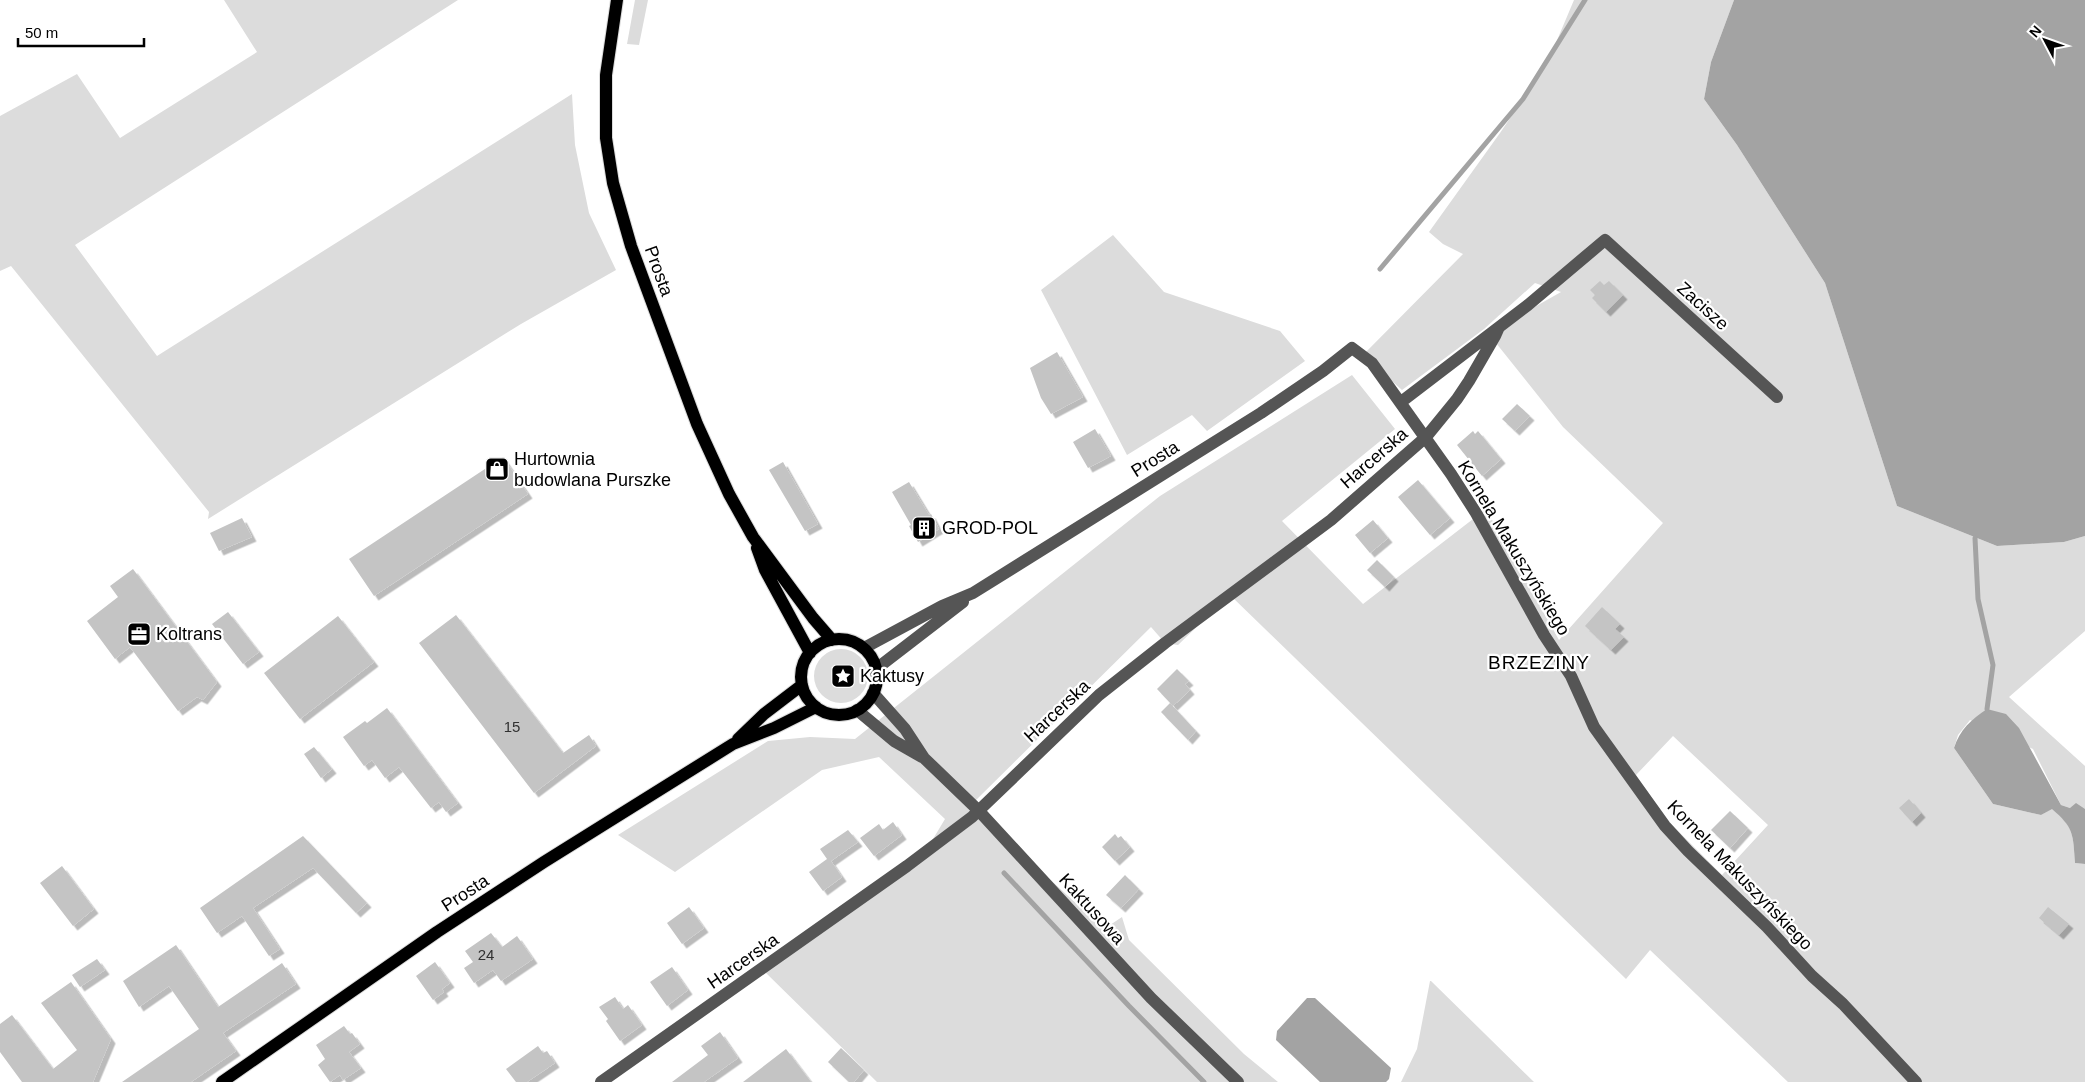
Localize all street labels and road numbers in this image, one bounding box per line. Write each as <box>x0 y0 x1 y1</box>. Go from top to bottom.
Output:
street label: Prosta <box>641 243 678 300</box>
street label: Zacisze <box>1673 278 1733 334</box>
street label: Harcerska <box>1336 423 1412 492</box>
street label: Prosta <box>1128 436 1183 481</box>
street label: Kornela Makuszyńskiego <box>1454 457 1574 639</box>
street label: Harcerska <box>1020 675 1095 746</box>
street label: Kornela Makuszyńskiego <box>1663 796 1817 954</box>
street label: Prosta <box>438 870 493 916</box>
street label: Kaktusowa <box>1055 870 1130 949</box>
street label: Harcerska <box>704 929 783 993</box>

